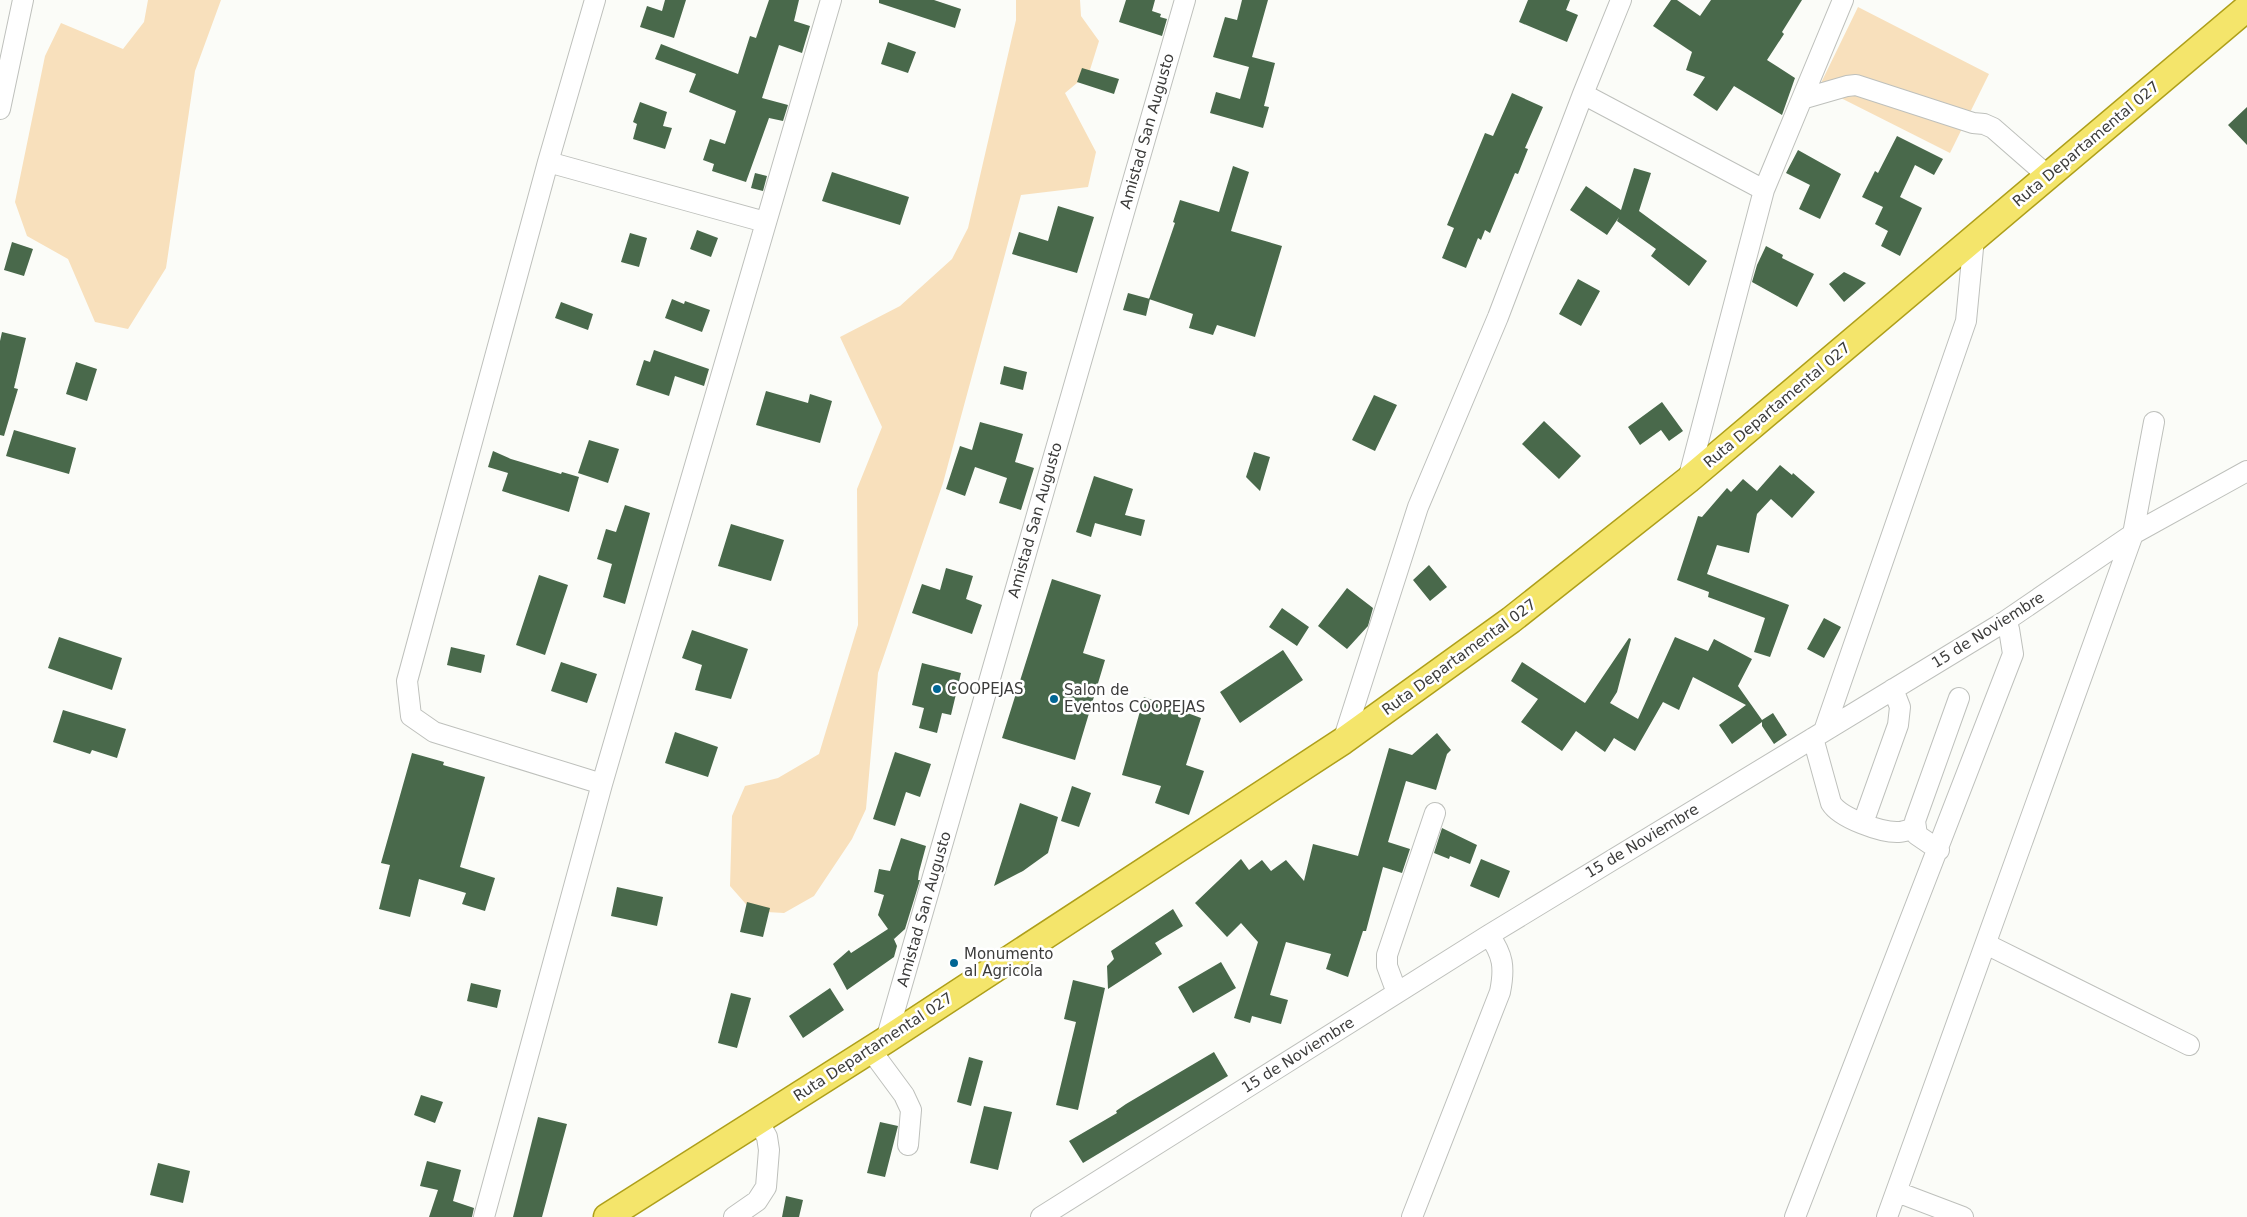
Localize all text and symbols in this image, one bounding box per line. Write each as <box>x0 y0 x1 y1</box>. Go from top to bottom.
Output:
street label: Amistad San Augusto <box>1116 51 1178 211</box>
street label: Ruta Departamental 027 <box>2009 77 2163 211</box>
street label: Ruta Departamental 027 <box>1700 338 1854 472</box>
street label: Amistad San Augusto <box>1004 440 1066 600</box>
street label: 15 de Noviembre <box>1928 588 2048 672</box>
street label: Ruta Departamental 027 <box>1379 595 1539 719</box>
place label: COOPEJAS <box>947 680 1024 698</box>
place label: Salon de Eventos COOPEJAS <box>1064 681 1205 716</box>
marker: COOPEJAS <box>931 683 943 695</box>
marker: Salon de Eventos COOPEJAS <box>1048 693 1060 705</box>
street label: 15 de Noviembre <box>1582 800 1702 882</box>
street label: Amistad San Augusto <box>893 829 955 989</box>
place label: Monumento al Agricola <box>964 945 1054 980</box>
marker: Monumento al Agricola <box>948 957 960 969</box>
street label: Ruta Departamental 027 <box>790 989 956 1105</box>
street label: 15 de Noviembre <box>1238 1013 1358 1097</box>

